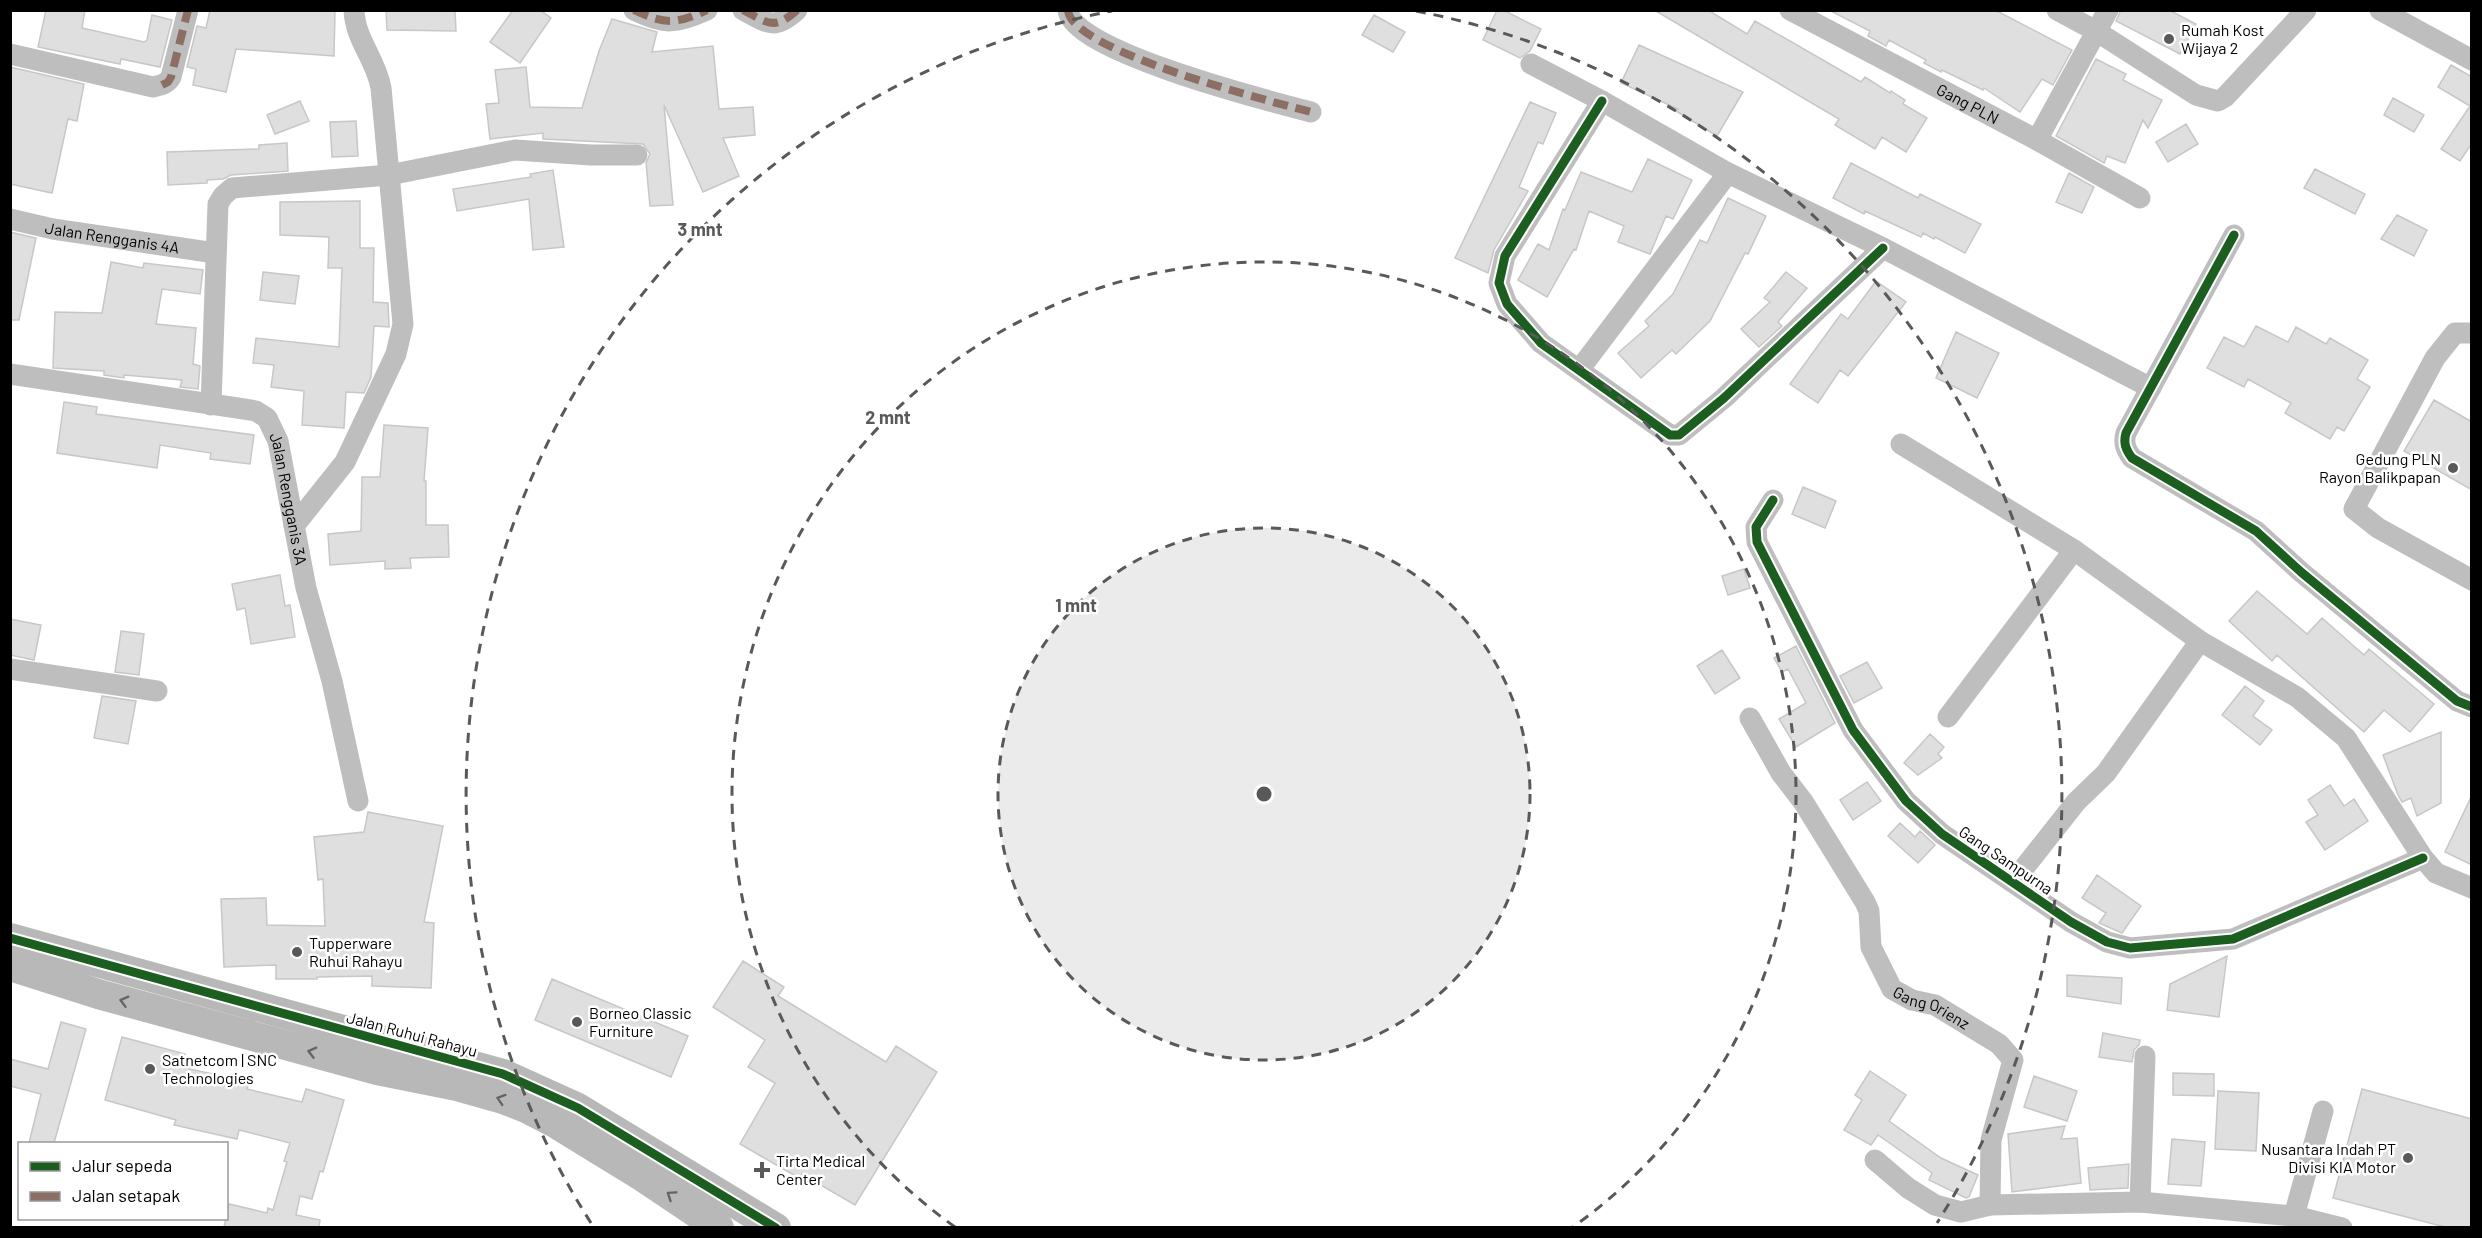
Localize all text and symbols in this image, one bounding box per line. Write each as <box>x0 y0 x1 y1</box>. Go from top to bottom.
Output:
place label: Rumah Kost Wijaya 2 <box>2181 20 2264 57</box>
marker: Rumah Kost Wijaya 2 <box>2162 32 2176 46</box>
street label: Gang PLN <box>1934 79 2002 127</box>
street label: Jalan Rengganis 4A <box>43 217 181 257</box>
text: 3 mnt <box>677 218 723 240</box>
text: 2 mnt <box>865 406 911 428</box>
street label: Jalan Rengganis 3A <box>266 429 311 567</box>
place label: Gedung PLN Rayon Balikpapan <box>2319 449 2441 486</box>
marker: Gedung PLN Rayon Balikpapan <box>2446 461 2460 475</box>
text: 1 mnt <box>1055 594 1097 616</box>
centre of rings <box>1254 784 1274 804</box>
street label: Gang Sampurna <box>1956 821 2057 898</box>
place label: Tupperware Ruhui Rahayu <box>309 933 402 970</box>
marker: Tupperware Ruhui Rahayu <box>290 945 304 959</box>
street label: Gang Orienz <box>1890 982 1973 1033</box>
one-way arrow <box>119 996 130 1008</box>
place label: Borneo Classic Furniture <box>589 1003 692 1040</box>
street label: Jalan Ruhui Rahayu <box>345 1007 480 1060</box>
marker: Borneo Classic Furniture <box>570 1015 584 1029</box>
one-way arrow <box>307 1047 318 1059</box>
place label: Satnetcom | SNC Technologies <box>162 1050 277 1087</box>
marker: Satnetcom | SNC Technologies <box>143 1062 157 1076</box>
one-way arrow <box>496 1094 507 1106</box>
place label: Nusantara Indah PT Divisi KIA Motor <box>2261 1139 2396 1176</box>
legend <box>18 1142 228 1220</box>
place label: Tirta Medical Center <box>776 1151 865 1188</box>
marker: Nusantara Indah PT Divisi KIA Motor <box>2401 1151 2415 1165</box>
text: Jalur sepeda <box>72 1154 172 1176</box>
marker: Tirta Medical Center <box>753 1161 771 1179</box>
text: Jalan setapak <box>72 1184 180 1206</box>
one-way arrow <box>666 1191 677 1202</box>

